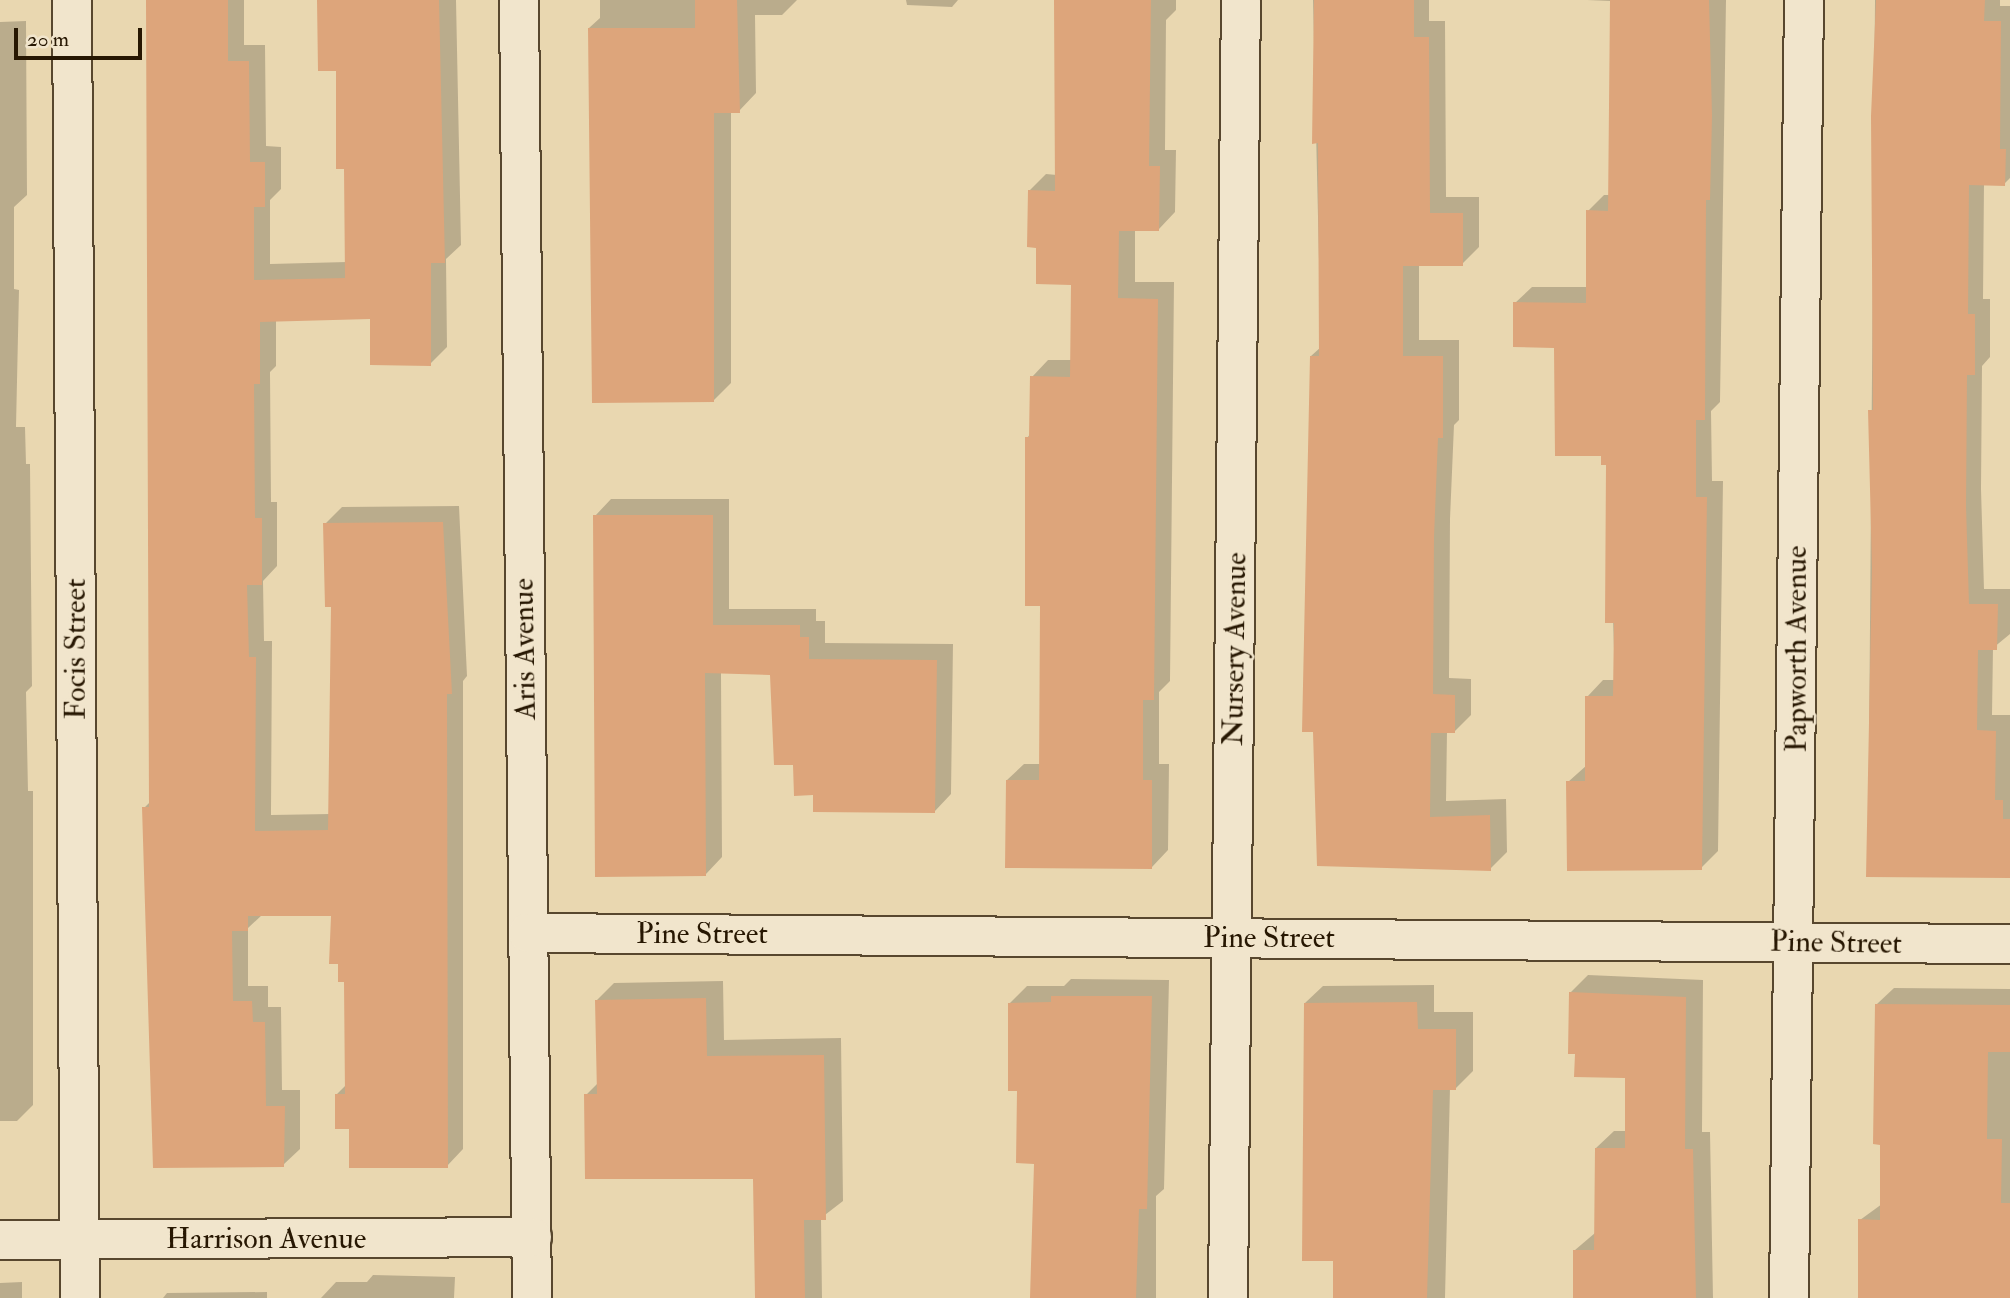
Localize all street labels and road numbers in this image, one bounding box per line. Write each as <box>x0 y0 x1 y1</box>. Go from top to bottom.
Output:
street label: Papworth Avenue <box>1779 546 1815 752</box>
street label: Nursery Avenue <box>1215 552 1255 746</box>
street label: Focis Street <box>58 578 94 720</box>
street label: Aris Avenue <box>506 578 544 720</box>
street label: Pine Street <box>636 916 768 952</box>
street label: Pine Street <box>1203 920 1335 956</box>
street label: Pine Street <box>1770 924 1902 962</box>
street label: Harrison Avenue <box>166 1221 366 1257</box>

